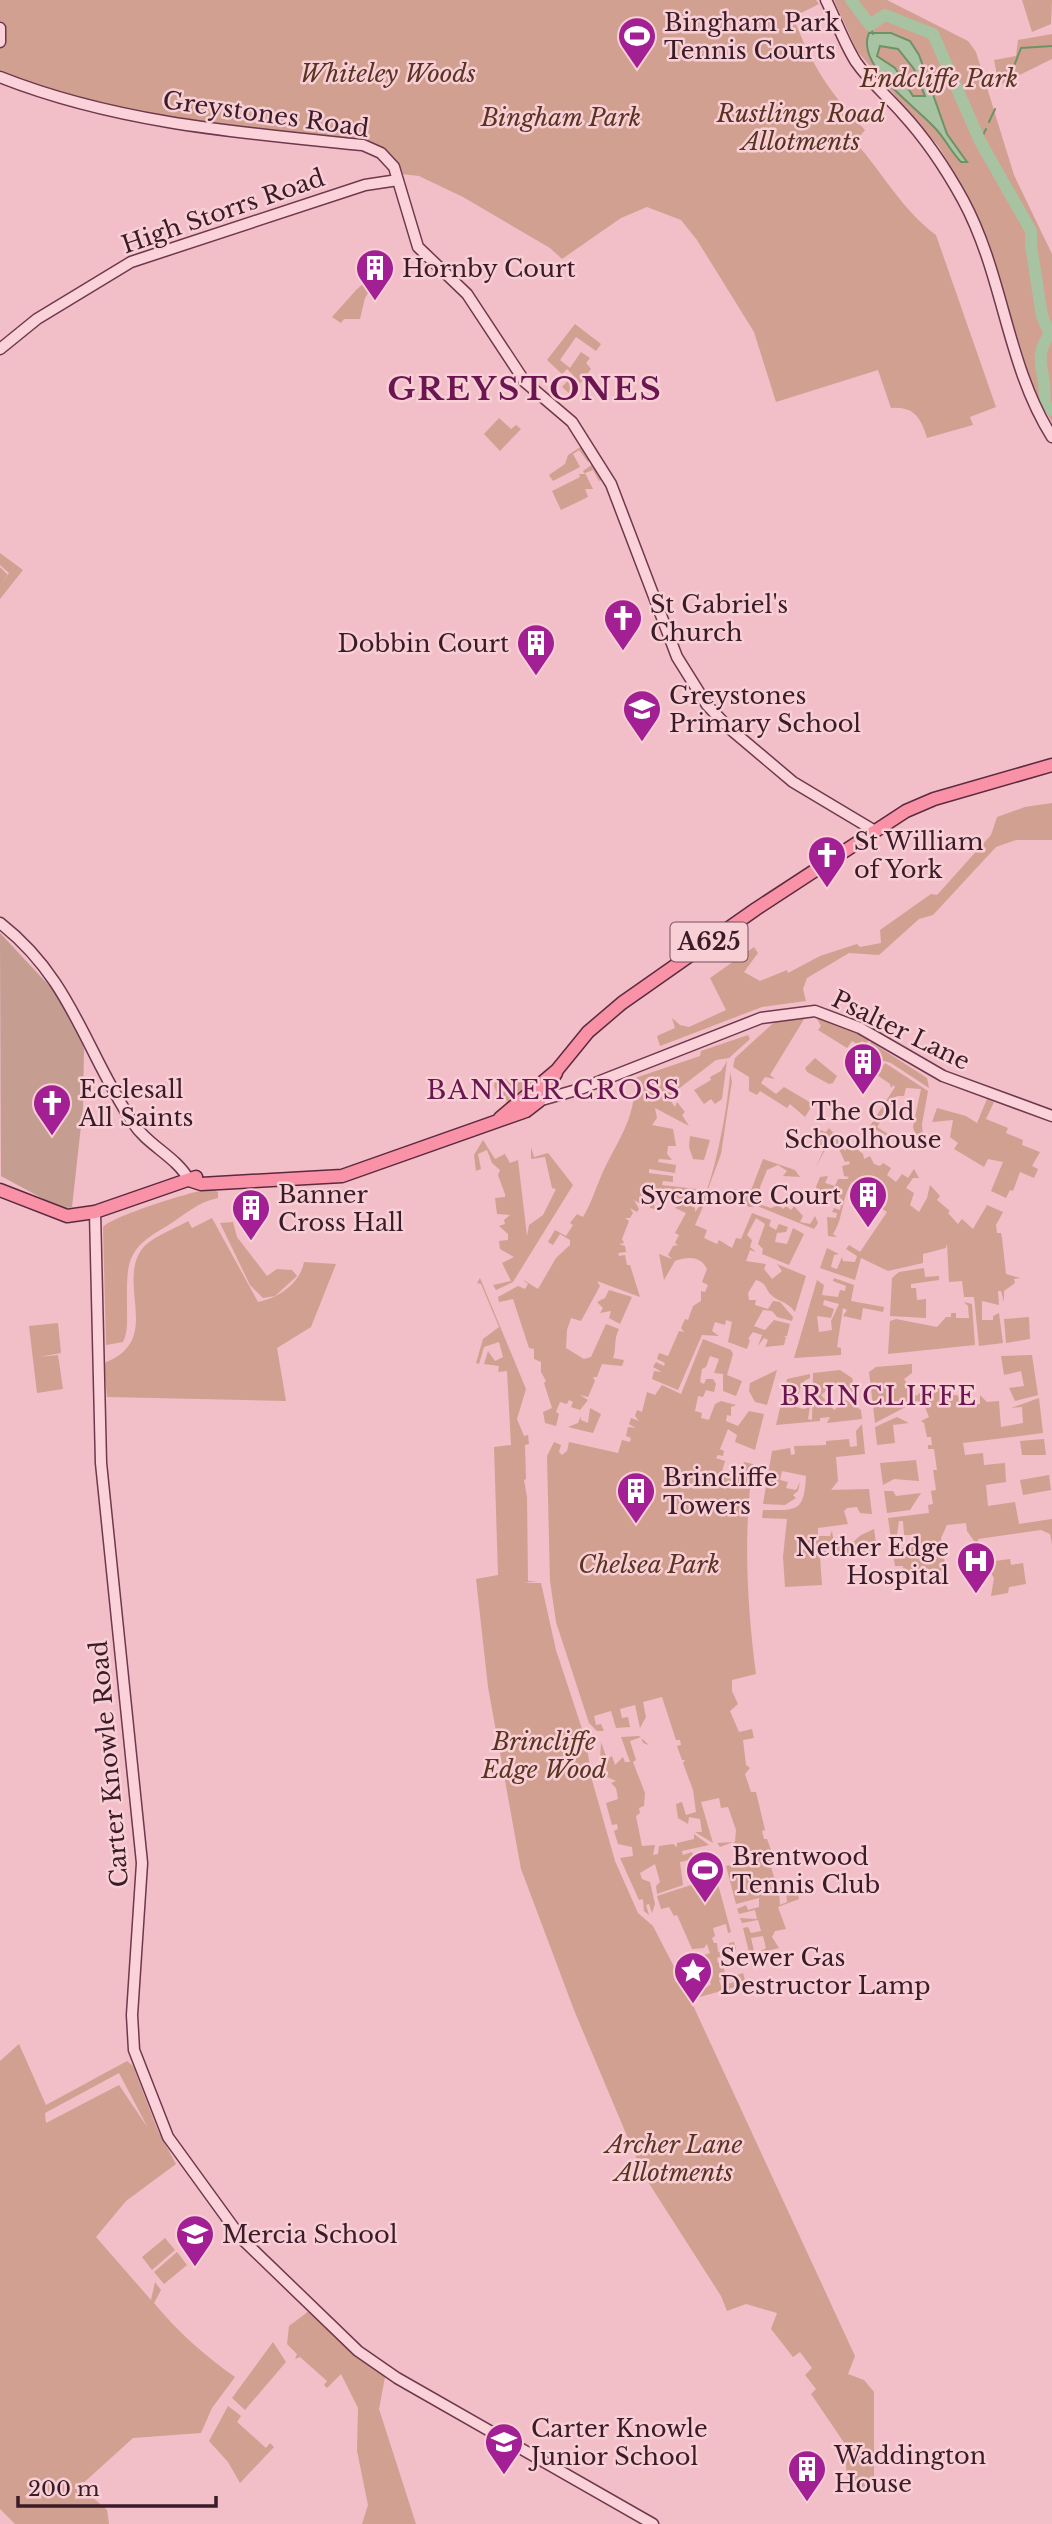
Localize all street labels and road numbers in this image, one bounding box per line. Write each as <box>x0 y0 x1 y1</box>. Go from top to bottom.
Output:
street label: Greystones Road <box>161 85 371 143</box>
street label: High Storrs Road <box>118 163 328 259</box>
road number: A625 <box>670 923 748 962</box>
street label: Psalter Lane <box>827 984 975 1076</box>
street label: Carter Knowle Road <box>84 1639 134 1889</box>

